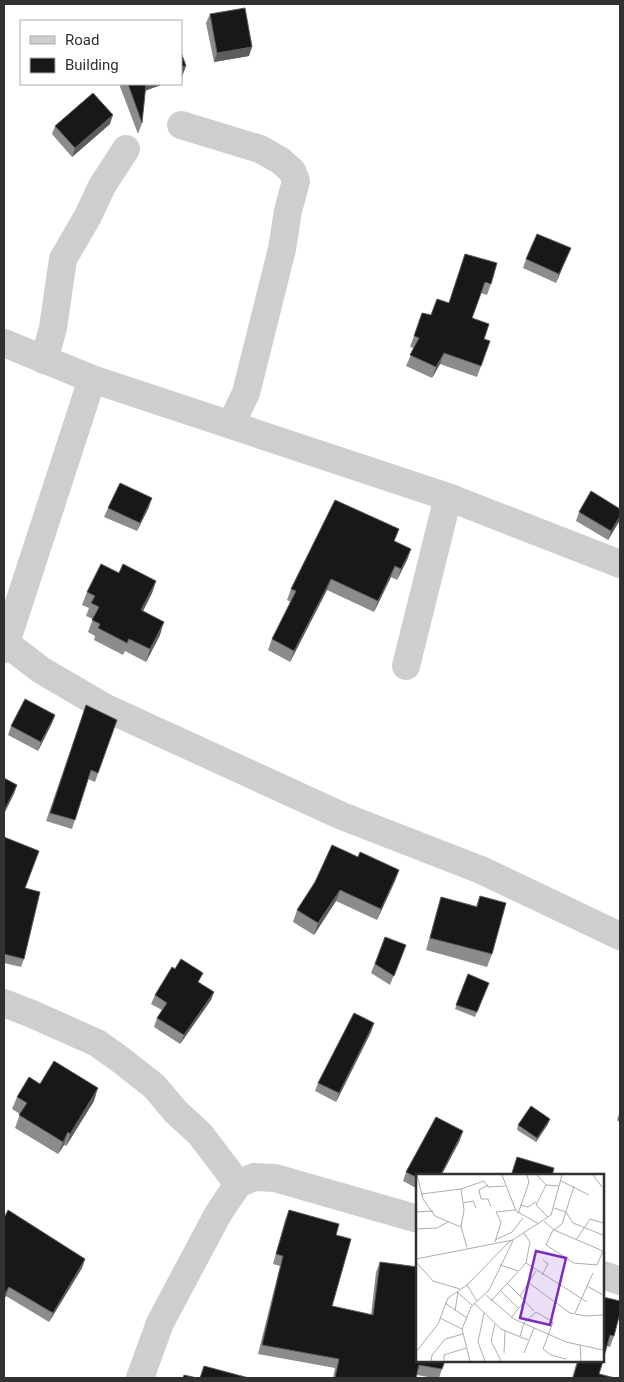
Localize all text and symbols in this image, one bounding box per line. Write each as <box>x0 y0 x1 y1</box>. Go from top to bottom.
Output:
legend <box>20 20 182 85</box>
text: Road <box>65 31 99 49</box>
text: Building <box>65 56 119 74</box>
inset map <box>416 1174 604 1362</box>

